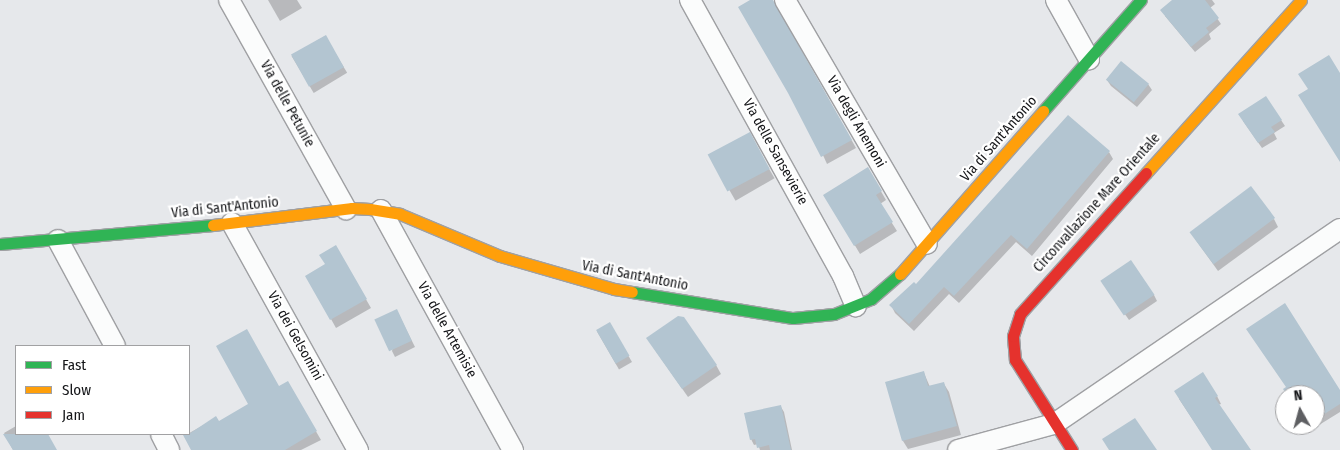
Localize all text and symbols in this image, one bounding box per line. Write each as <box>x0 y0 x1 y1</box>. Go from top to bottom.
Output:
street label: Via delle Petunie <box>256 58 318 150</box>
street label: Via degli Anemoni <box>823 73 889 171</box>
street label: Via di Sant'Antonio <box>957 93 1041 185</box>
street label: Via delle Sansevierie <box>739 96 811 208</box>
street label: Circonvallazione Mare Orientale <box>1030 130 1164 276</box>
street label: Via di Sant'Antonio <box>171 194 279 222</box>
street label: Via di Sant'Antonio <box>580 257 690 295</box>
street label: Via delle Artemisie <box>414 279 480 381</box>
street label: Via dei Gelsomini <box>264 289 326 383</box>
legend <box>15 345 190 435</box>
text: Fast <box>62 356 86 374</box>
text: Slow <box>62 381 91 399</box>
north arrow <box>1275 385 1325 435</box>
text: N <box>1293 387 1303 405</box>
text: Jam <box>62 406 85 424</box>

